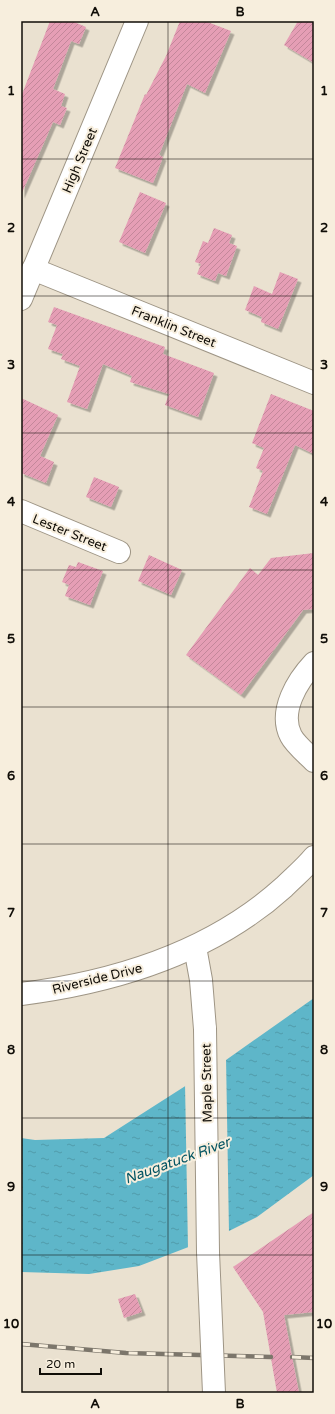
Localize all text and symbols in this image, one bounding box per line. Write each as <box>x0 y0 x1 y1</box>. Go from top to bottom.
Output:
text: A <box>90 4 100 20</box>
text: B <box>235 4 245 20</box>
text: 1 <box>7 83 15 99</box>
text: 1 <box>320 83 328 99</box>
street label: High Street <box>59 125 101 196</box>
text: 2 <box>7 220 15 236</box>
text: 2 <box>320 220 328 236</box>
street label: Franklin Street <box>129 303 218 351</box>
text: 3 <box>7 357 15 373</box>
text: 3 <box>320 357 328 373</box>
text: 4 <box>7 494 16 510</box>
text: 4 <box>320 494 329 510</box>
street label: Lester Street <box>30 511 109 555</box>
text: 5 <box>7 631 15 647</box>
text: 5 <box>320 631 328 647</box>
text: 6 <box>7 768 15 784</box>
text: 6 <box>320 768 328 784</box>
text: 7 <box>7 905 15 921</box>
text: 7 <box>320 905 328 921</box>
street label: Riverside Drive <box>51 960 144 998</box>
text: 8 <box>7 1042 15 1058</box>
text: 8 <box>320 1042 328 1058</box>
street label: Maple Street <box>198 1043 216 1123</box>
water label: Naugatuck River <box>122 1133 234 1187</box>
text: 9 <box>7 1179 15 1195</box>
text: 9 <box>320 1179 328 1195</box>
text: 10 <box>3 1316 19 1332</box>
text: 10 <box>316 1316 332 1332</box>
scale bar <box>40 1350 101 1376</box>
text: 20 m <box>46 1357 75 1371</box>
text: A <box>90 1396 100 1412</box>
text: B <box>235 1396 245 1412</box>

